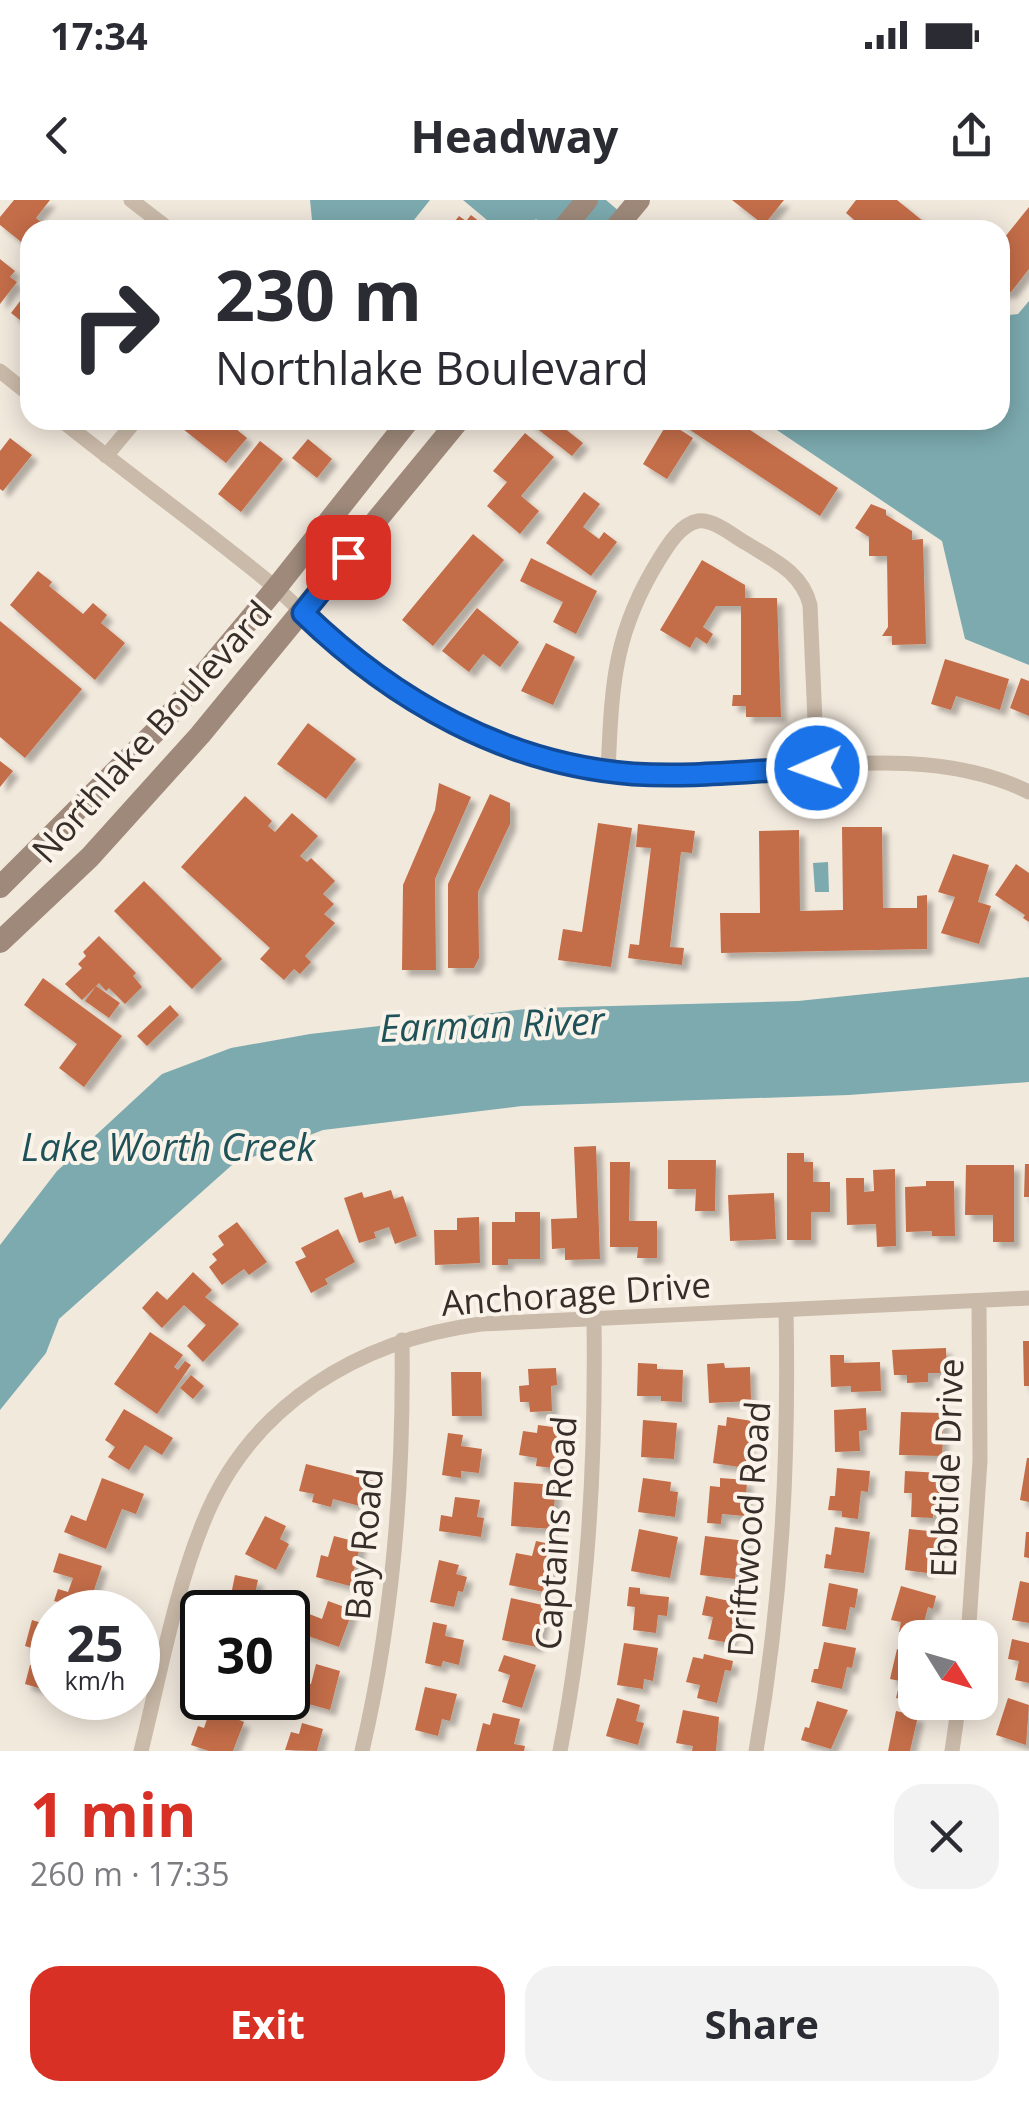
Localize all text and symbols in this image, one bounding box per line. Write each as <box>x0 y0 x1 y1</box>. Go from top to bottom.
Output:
text: 17:34 <box>50 9 148 61</box>
text: Headway <box>411 105 618 166</box>
icon: back <box>30 108 85 163</box>
icon: share <box>944 108 999 163</box>
text: 230 m <box>215 246 422 342</box>
icon: right <box>50 260 180 390</box>
text: Northlake Boulevard <box>215 337 649 398</box>
pin <box>306 515 391 600</box>
icon: arrive <box>321 530 376 585</box>
street label: Northlake Boulevard <box>21 590 281 872</box>
position arrow <box>765 716 869 820</box>
water label: Earman River <box>379 993 607 1053</box>
water label: Lake Worth Creek <box>21 1120 316 1172</box>
street label: Anchorage Drive <box>440 1260 712 1326</box>
street label: Ebbtide Drive <box>919 1358 973 1578</box>
street label: Driftwood Road <box>716 1400 780 1658</box>
street label: Captains Road <box>523 1414 587 1652</box>
street label: Bay Road <box>333 1466 393 1622</box>
speed limit sign: 30 <box>180 1590 310 1720</box>
text: 25 <box>66 1609 124 1677</box>
north arrow <box>898 1620 998 1720</box>
map controls <box>898 1620 998 1720</box>
text: km/h <box>65 1663 125 1697</box>
text: 1 min <box>30 1773 197 1855</box>
button: close <box>894 1784 999 1889</box>
text: 260 m · 17:35 <box>30 1852 229 1895</box>
button: Exit <box>30 1966 505 2081</box>
button: Share <box>525 1966 999 2081</box>

